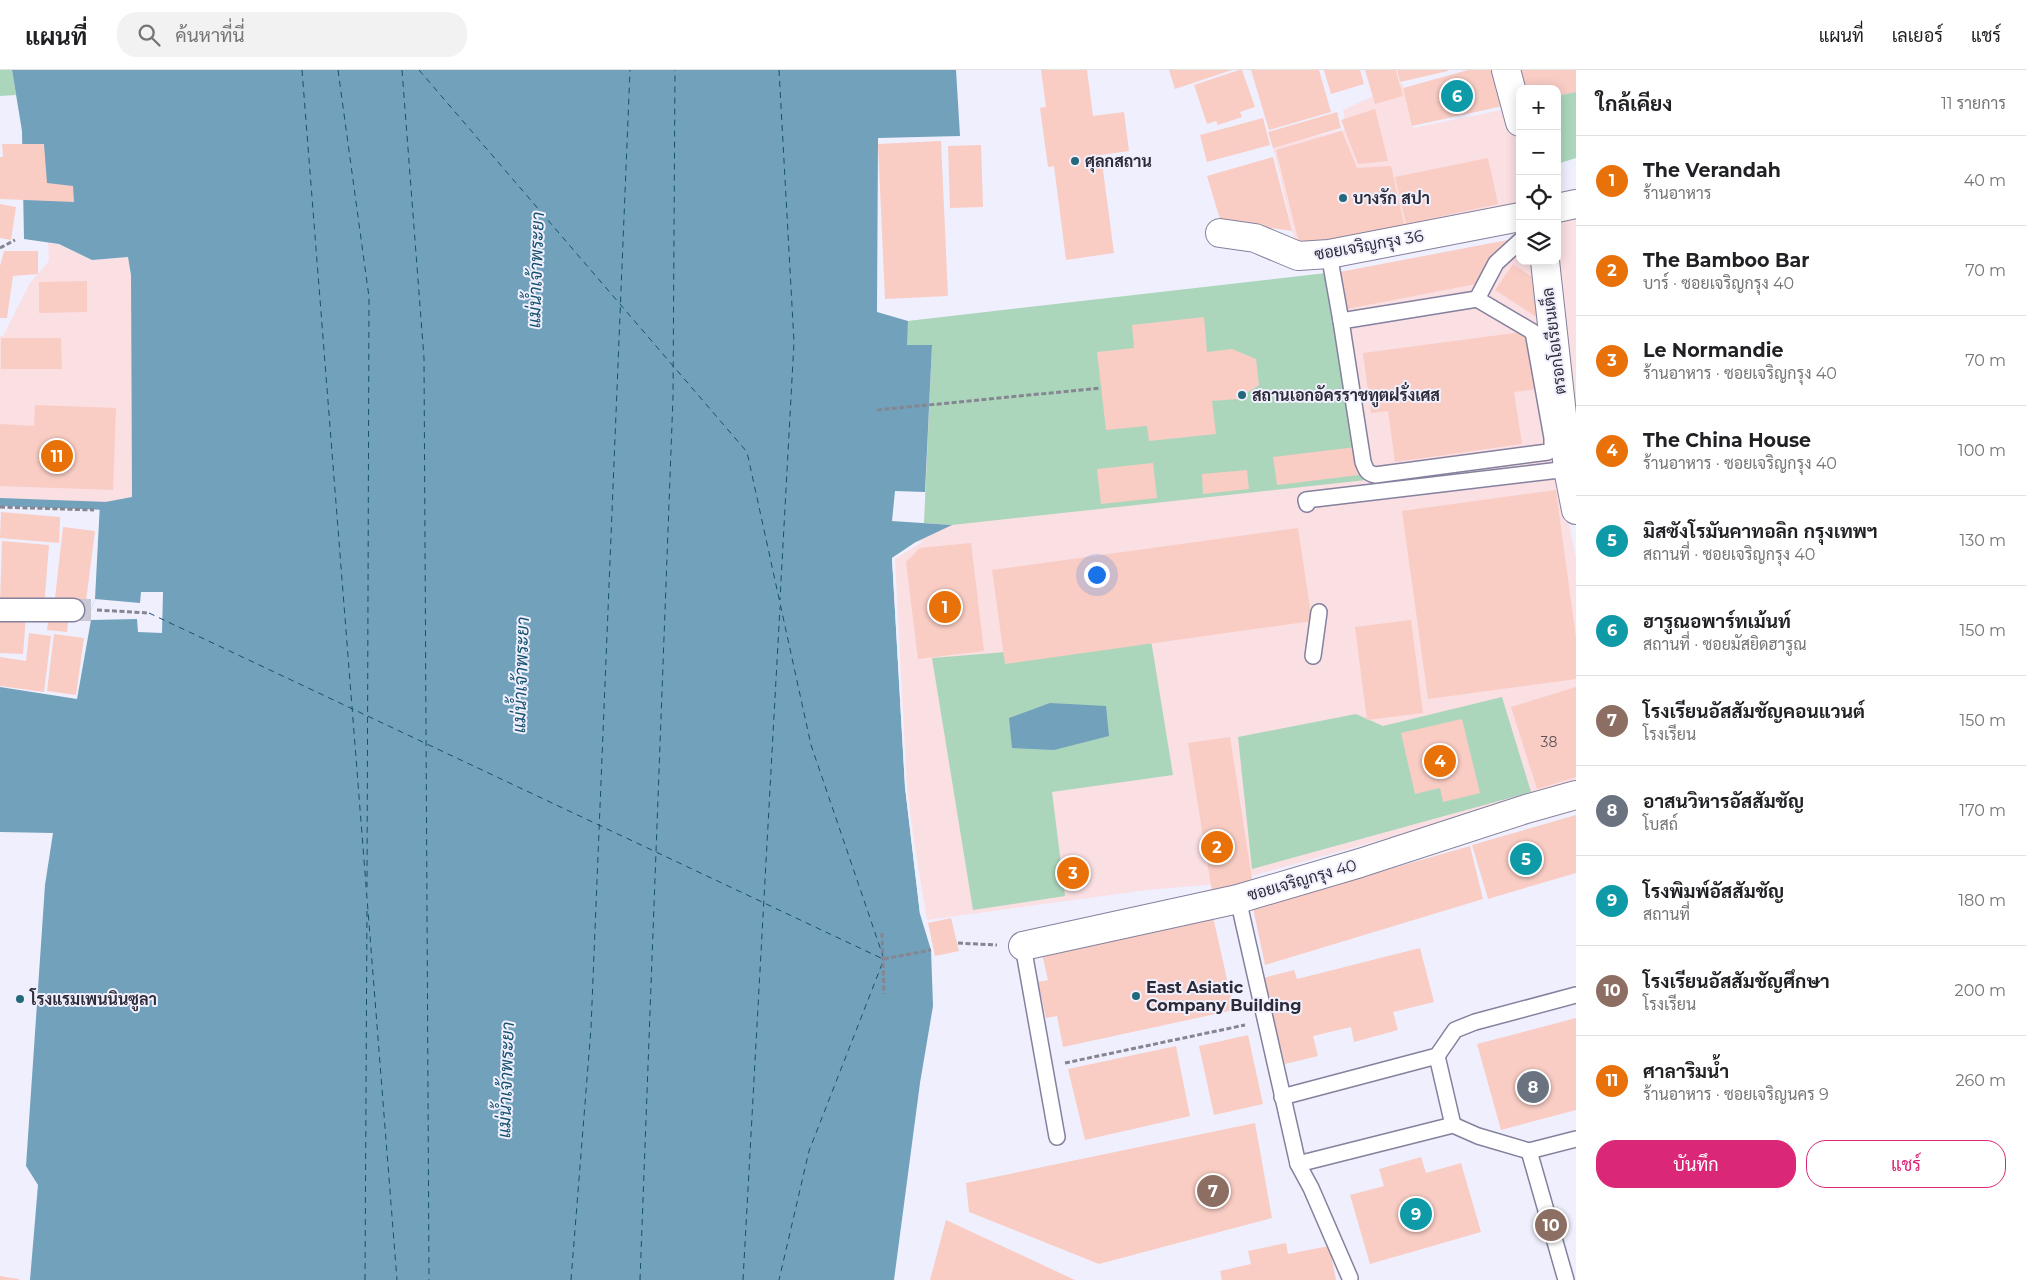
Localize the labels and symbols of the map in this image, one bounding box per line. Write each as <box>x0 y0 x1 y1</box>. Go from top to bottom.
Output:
pin: 6 <box>1441 77 1473 115</box>
place label: ศุลกสถาน <box>1085 152 1152 173</box>
marker: ศุลกสถาน <box>1069 155 1081 167</box>
place label: บางรัก สปา <box>1353 188 1430 208</box>
marker: บางรัก สปา <box>1337 192 1349 204</box>
water label: แม่น้ำเจ้าพระยา <box>518 211 549 329</box>
street label: ซอยเจริญกรุง 36 <box>1313 226 1426 266</box>
street label: ตรอกโอเรียนเต็ล <box>1534 286 1570 396</box>
place label: สถานเอกอัครราชทูตฝรั่งเศส <box>1252 381 1440 408</box>
marker: สถานเอกอัครราชทูตฝรั่งเศส <box>1236 389 1248 401</box>
pin: 11 <box>41 437 73 475</box>
your location <box>1084 562 1110 588</box>
pin: 1 <box>929 588 961 626</box>
water label: แม่น้ำเจ้าพระยา <box>503 616 534 734</box>
house number: 38 <box>1541 733 1557 751</box>
pin: 4 <box>1424 742 1456 780</box>
pin: 2 <box>1201 828 1233 866</box>
pin: 5 <box>1510 840 1542 878</box>
pin: 3 <box>1057 854 1089 892</box>
street label: ซอยเจริญกรุง 40 <box>1245 855 1359 907</box>
place label: East Asiatic Company Building <box>1146 978 1301 1015</box>
place label: โรงแรมเพนนินซูลา <box>29 988 157 1012</box>
marker: East Asiatic Company Building <box>1130 990 1142 1002</box>
marker: โรงแรมเพนนินซูลา <box>14 993 26 1005</box>
water label: แม่น้ำเจ้าพระยา <box>488 1021 519 1139</box>
pin: 8 <box>1517 1068 1549 1106</box>
pin: 7 <box>1197 1172 1229 1210</box>
pin: 9 <box>1400 1195 1432 1233</box>
pin: 10 <box>1535 1206 1567 1244</box>

